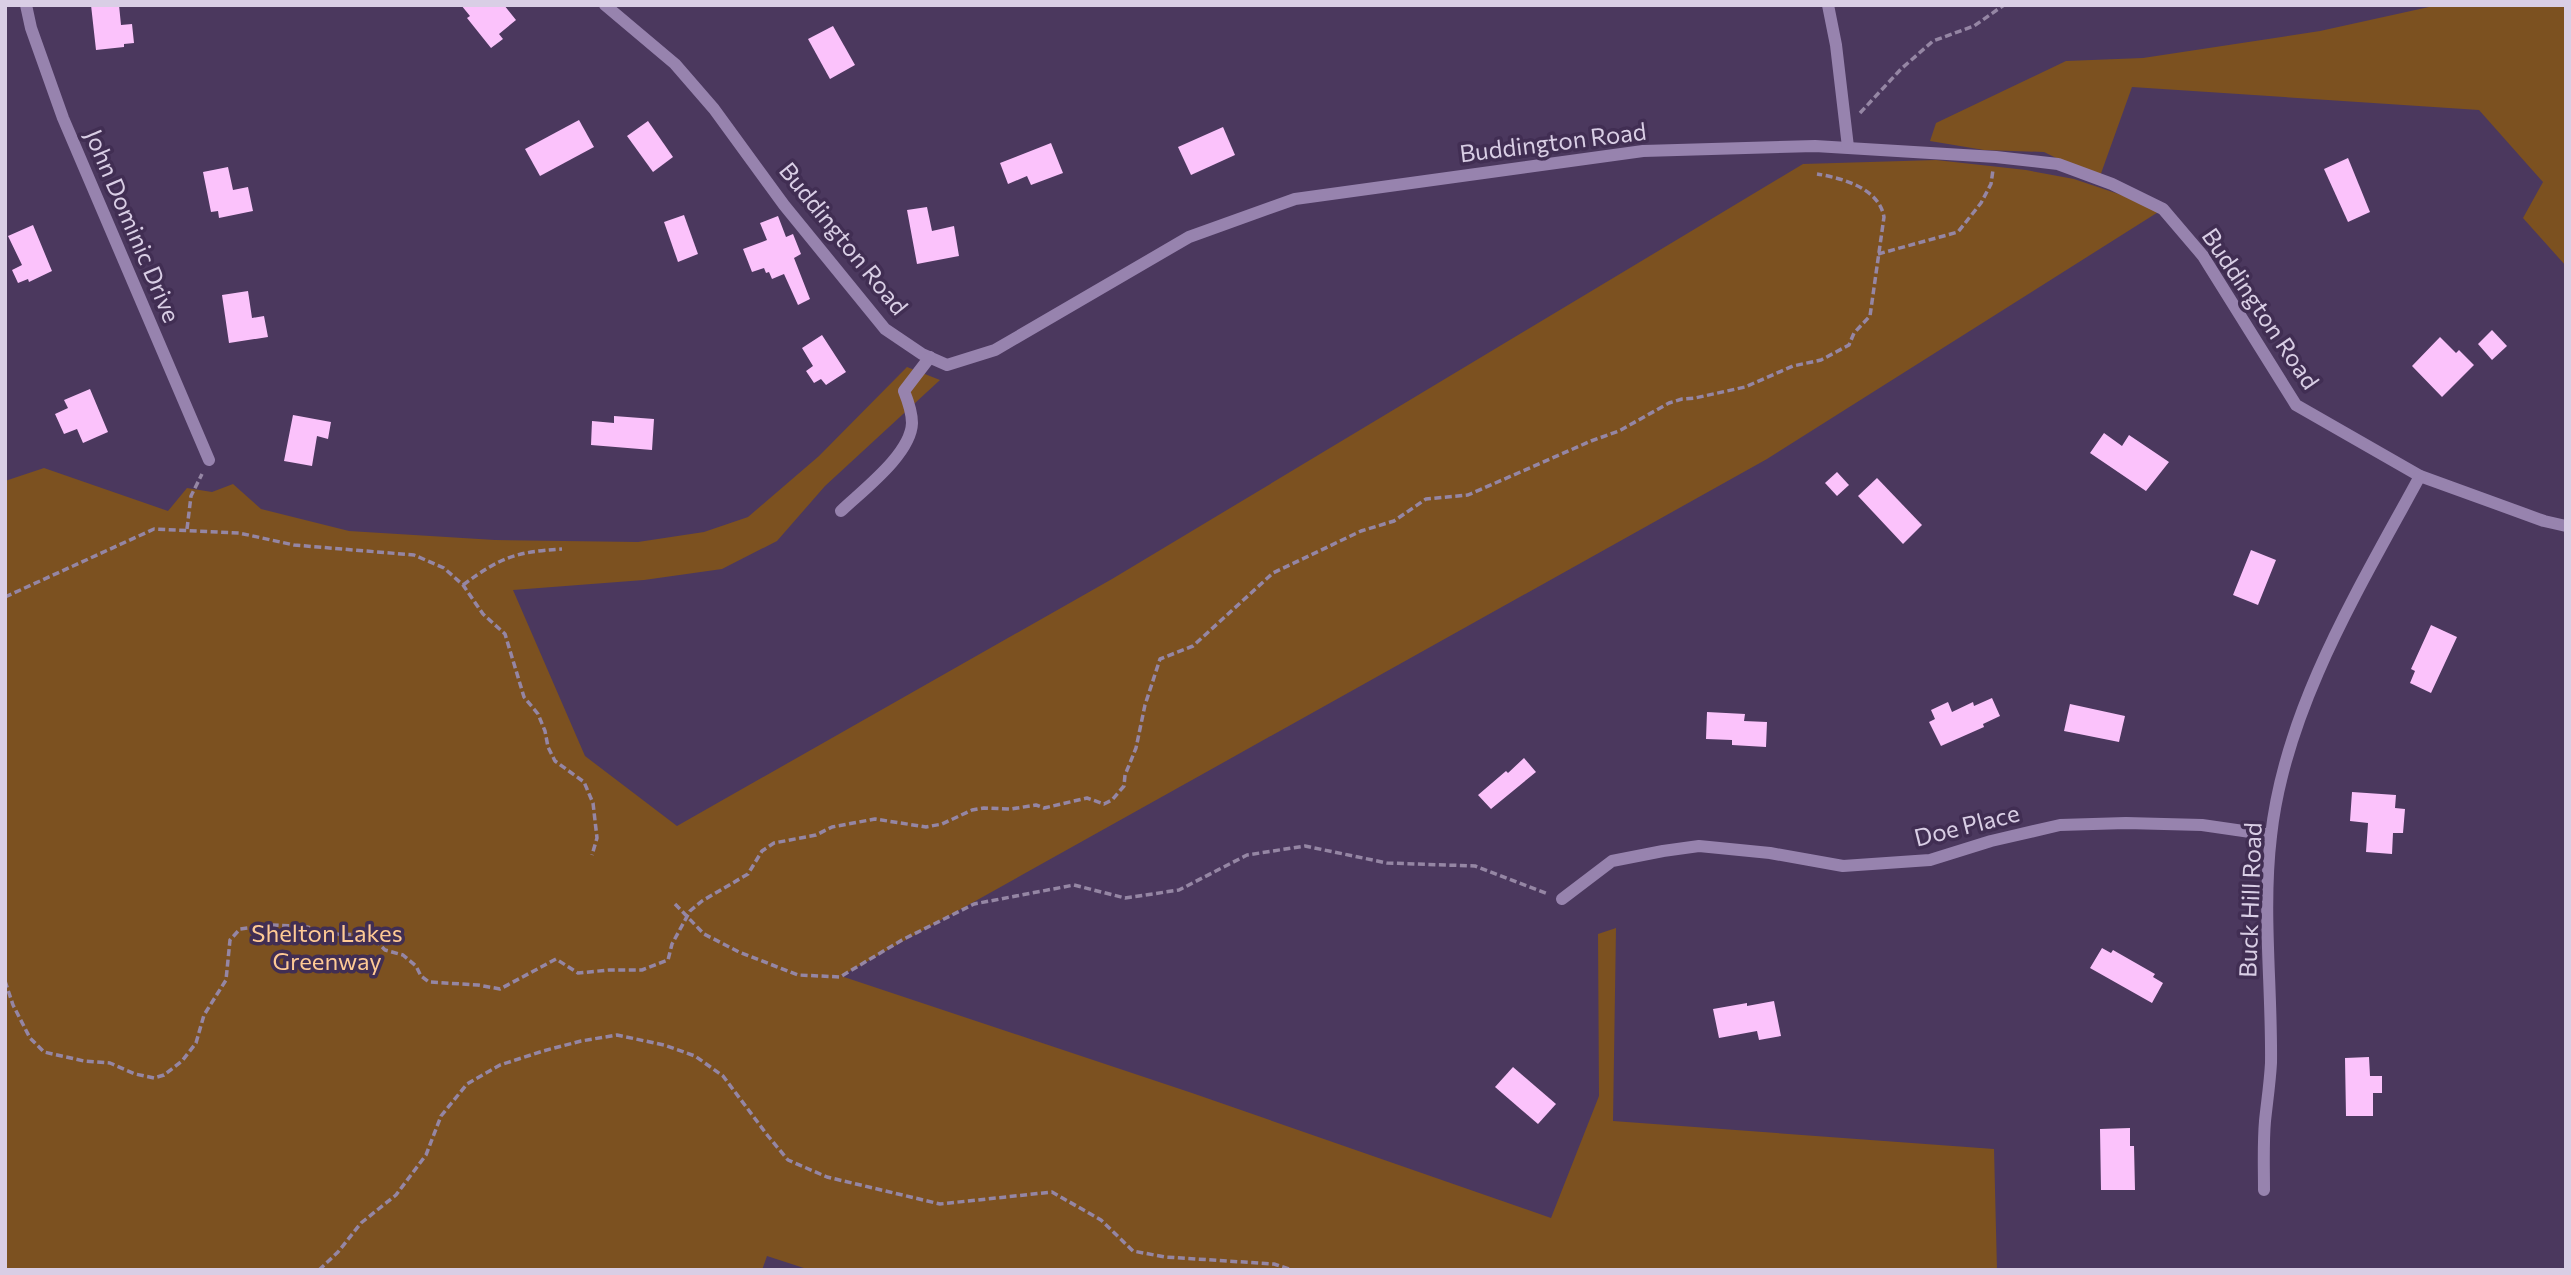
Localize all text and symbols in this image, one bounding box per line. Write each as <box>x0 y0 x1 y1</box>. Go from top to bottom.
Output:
street label: Buddington Road <box>1458 116 1648 167</box>
street label: John Dominic Drive <box>80 125 187 326</box>
street label: Buddington Road <box>774 156 915 320</box>
street label: Buddington Road <box>2197 222 2326 394</box>
street label: Doe Place <box>1911 797 2022 852</box>
street label: Buck Hill Road <box>2232 822 2267 978</box>
park label: Shelton Lakes Greenway <box>251 918 403 975</box>

